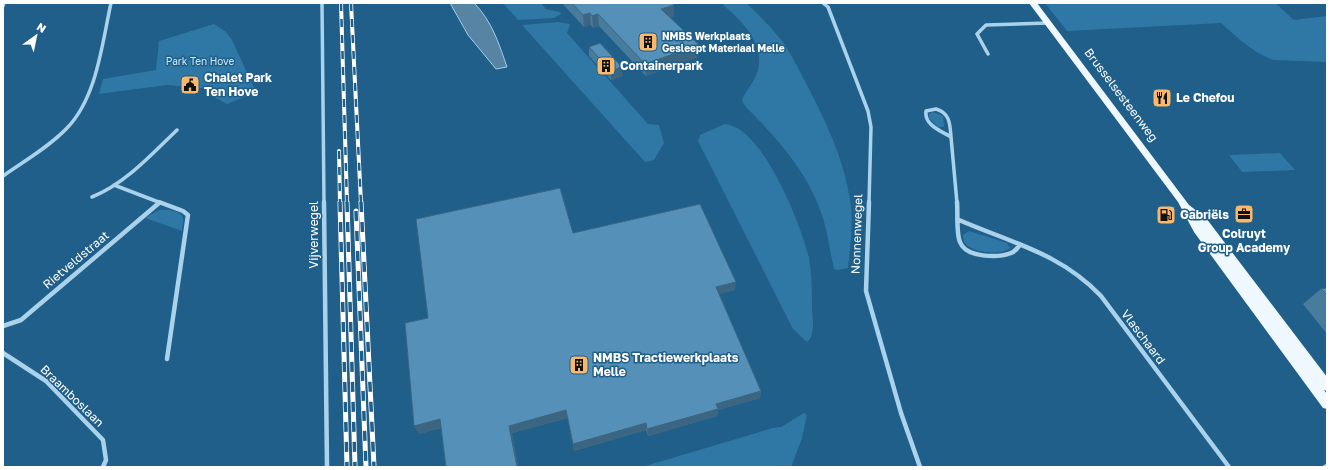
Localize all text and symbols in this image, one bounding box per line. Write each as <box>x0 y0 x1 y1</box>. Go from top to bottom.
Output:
north arrow <box>16 16 56 56</box>
text: N <box>35 19 49 35</box>
place label: NMBS Werkplaats Gesleept Materiaal Melle <box>662 30 785 54</box>
building icon: NMBS Werkplaats Gesleept Materiaal Melle <box>637 31 659 53</box>
street label: Brusselsesteenweg <box>1081 45 1161 144</box>
park label: Park Ten Hove <box>166 55 234 67</box>
building icon: Containerpark <box>595 55 617 77</box>
place label: Containerpark <box>620 58 703 73</box>
place label: Chalet Park Ten Hove <box>204 70 272 99</box>
public building icon: Chalet Park Ten Hove <box>179 74 201 96</box>
restaurant icon: Le Chefou <box>1151 87 1173 109</box>
place label: Le Chefou <box>1176 90 1234 105</box>
street label: Nonnenwegel <box>848 194 865 274</box>
street label: Vijverwegel <box>306 201 321 269</box>
office icon: Colruyt Group Academy <box>1233 203 1255 225</box>
fuel station icon: Gabriëls <box>1155 204 1177 226</box>
place label: Gabriëls <box>1180 207 1229 222</box>
place label: Colruyt Group Academy <box>1198 226 1291 255</box>
street label: Rietveldstraat <box>39 227 112 292</box>
street label: Vlaschaard <box>1118 306 1169 367</box>
place label: NMBS Tractiewerkplaats Melle <box>593 350 739 379</box>
building icon: NMBS Tractiewerkplaats Melle <box>568 354 590 376</box>
street label: Braamboslaan <box>37 362 107 430</box>

